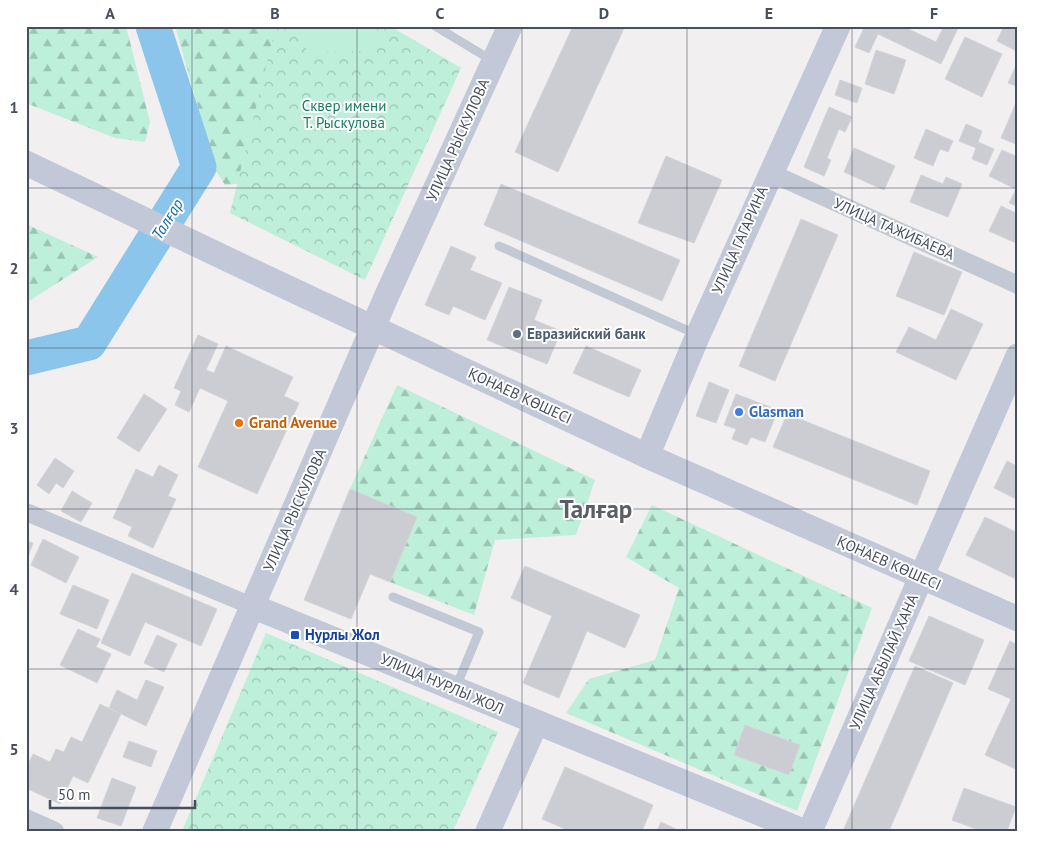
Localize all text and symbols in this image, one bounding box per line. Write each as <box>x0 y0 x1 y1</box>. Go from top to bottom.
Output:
text: A <box>105 3 115 23</box>
text: B <box>270 3 280 23</box>
text: C <box>436 3 445 23</box>
text: D <box>599 3 609 23</box>
text: E <box>765 3 773 23</box>
text: F <box>930 3 938 23</box>
street label: УЛИЦА РЫСКУЛОВА <box>422 75 493 204</box>
park label: Сквер имени Т. Рыскулова <box>302 96 386 132</box>
text: 1 <box>9 97 19 117</box>
street label: УЛИЦА ГАГАРИНА <box>707 183 772 297</box>
street label: УЛИЦА ТАЖИБАЕВА <box>831 193 958 264</box>
water label: Талғар <box>147 195 187 243</box>
text: 2 <box>9 258 19 278</box>
place label: Евразийский банк <box>527 324 646 343</box>
marker: Евразийский банк <box>511 328 523 340</box>
street label: ҚОНАЕВ КӨШЕСІ <box>465 363 575 428</box>
place label: Glasman <box>749 402 804 421</box>
marker: Glasman <box>733 406 745 418</box>
place label: Grand Avenue <box>249 413 337 432</box>
marker: Grand Avenue <box>233 417 245 429</box>
text: 3 <box>9 418 19 438</box>
street label: УЛИЦА РЫСКУЛОВА <box>259 445 330 574</box>
district label: Талғар <box>560 493 632 525</box>
street label: ҚОНАЕВ КӨШЕСІ <box>834 531 944 594</box>
text: 4 <box>9 579 19 599</box>
street label: УЛИЦА АБЫЛАЙ ХАНА <box>845 591 922 733</box>
place label: Нурлы Жол <box>305 625 380 644</box>
marker: Нурлы Жол <box>289 629 301 641</box>
street label: УЛИЦА НУРЛЫ ЖОЛ <box>378 649 507 718</box>
text: 5 <box>9 739 19 759</box>
scale bar <box>50 777 195 809</box>
text: 50 m <box>58 785 91 804</box>

